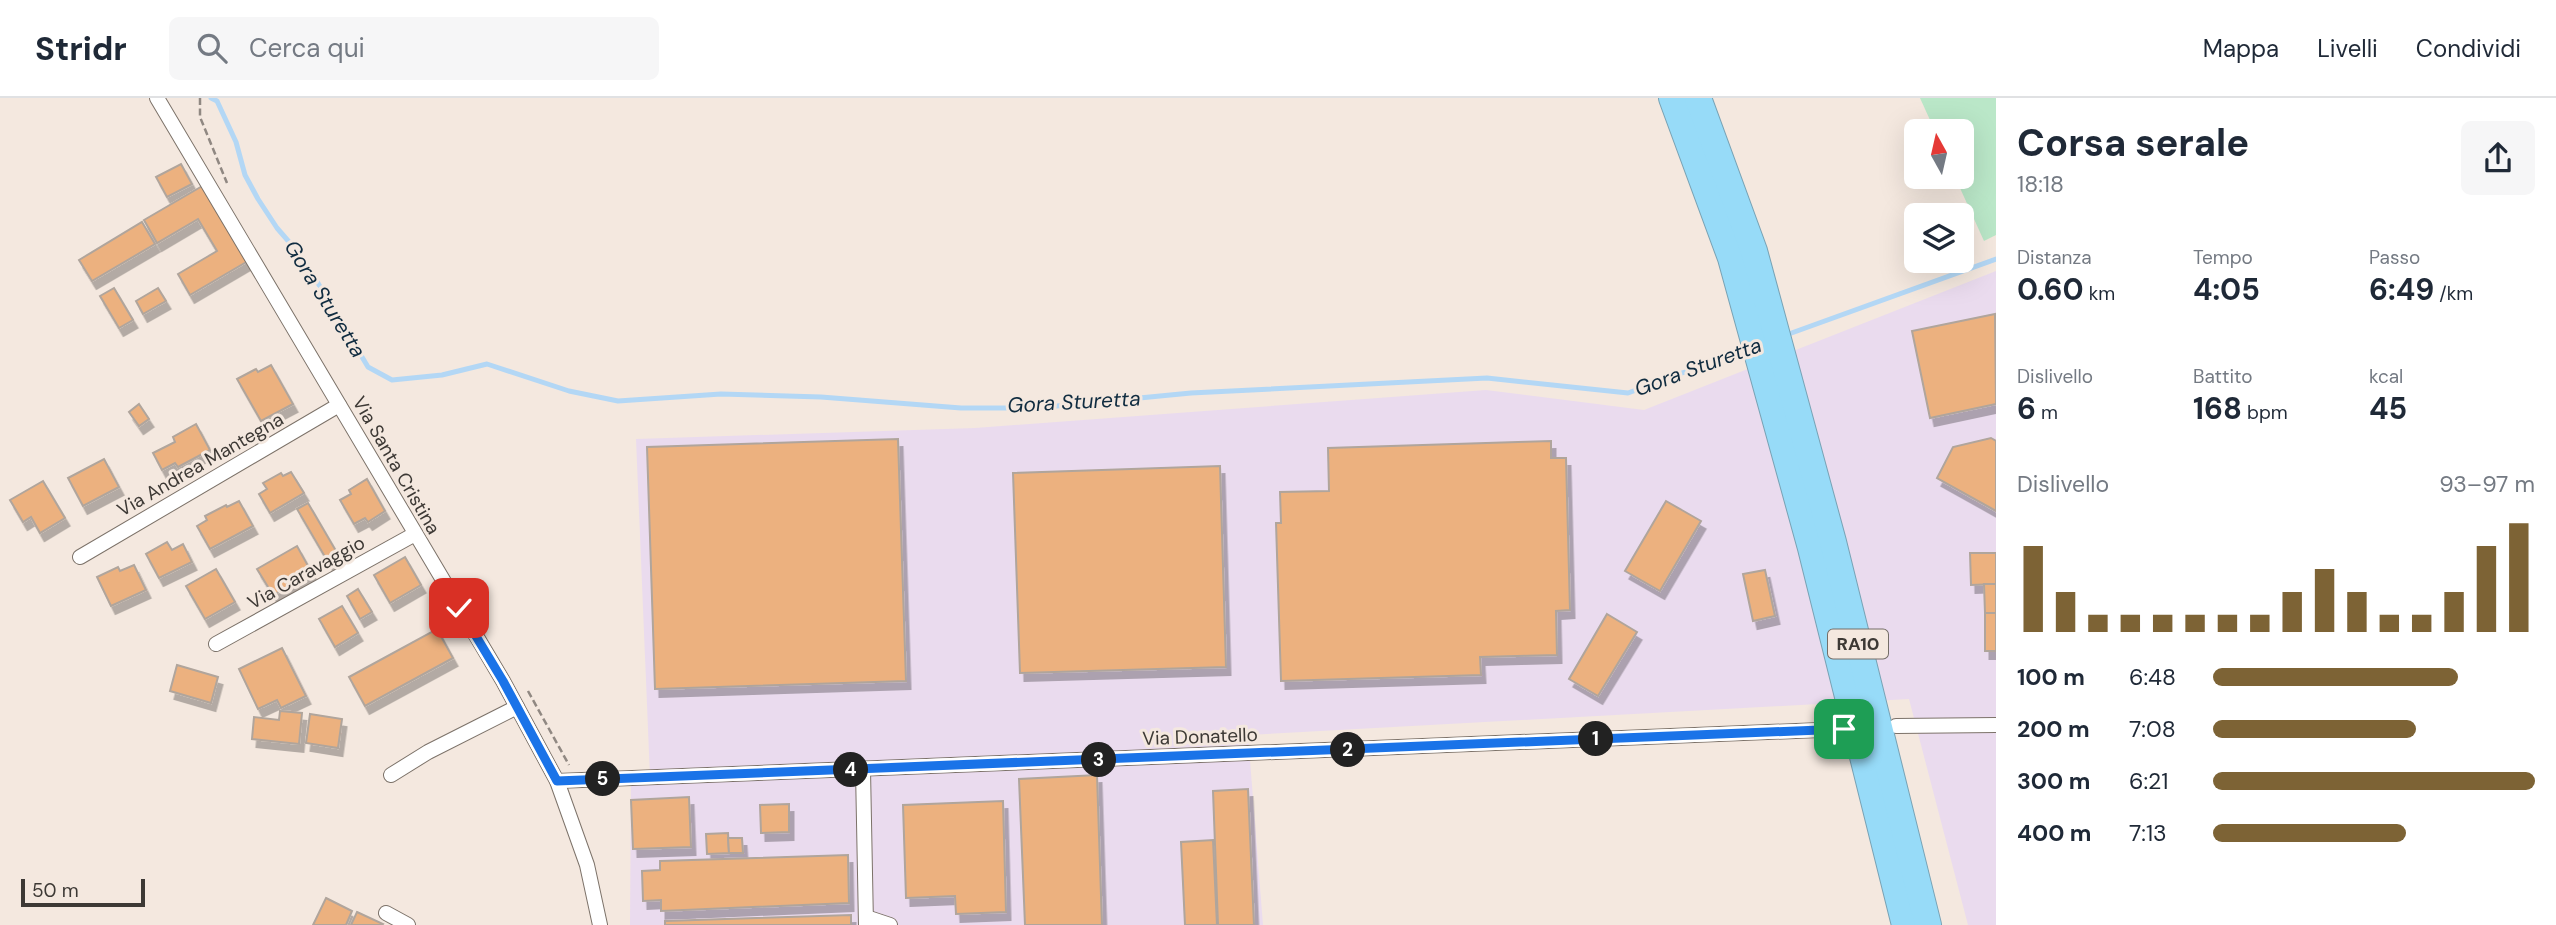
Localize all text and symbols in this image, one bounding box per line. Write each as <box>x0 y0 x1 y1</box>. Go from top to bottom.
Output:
search box <box>169 17 659 80</box>
text: Stridr <box>35 27 127 70</box>
icon: search <box>193 29 231 67</box>
text: Cerca qui <box>249 31 365 65</box>
text: Mappa <box>2203 33 2279 64</box>
text: Livelli <box>2317 33 2378 64</box>
text: Condividi <box>2416 33 2521 64</box>
text: Corsa serale <box>2017 118 2249 168</box>
north arrow <box>1904 119 1974 189</box>
map controls <box>1904 119 1974 273</box>
button: share <box>2461 121 2535 195</box>
text: 18:18 <box>2017 169 2064 199</box>
button: layers <box>1904 203 1974 273</box>
water label: Gora Sturetta <box>278 235 372 363</box>
text: Distanza <box>2017 245 2091 270</box>
text: Tempo <box>2193 245 2253 270</box>
text: Passo <box>2369 245 2420 270</box>
text: 0.60 <box>2017 270 2084 309</box>
text: 4:05 <box>2193 270 2260 309</box>
text: 6:49 <box>2369 270 2434 309</box>
text: km <box>2084 281 2115 306</box>
text: /km <box>2434 281 2473 306</box>
water label: Gora Sturetta <box>1630 331 1766 403</box>
text: Dislivello <box>2017 364 2093 389</box>
text: Battito <box>2193 364 2252 389</box>
text: kcal <box>2369 364 2403 389</box>
water label: Gora Sturetta <box>1007 385 1141 419</box>
text: 6 <box>2017 389 2036 428</box>
text: 168 <box>2193 389 2242 428</box>
text: 45 <box>2369 389 2407 428</box>
street label: Via Santa Cristina <box>347 392 446 539</box>
text: m <box>2036 400 2058 425</box>
text: bpm <box>2242 400 2288 425</box>
street label: Via Andrea Mantegna <box>113 407 288 522</box>
text: Dislivello <box>2017 469 2109 499</box>
text: 93–97 m <box>2439 469 2535 499</box>
street label: Via Caravaggio <box>243 530 369 615</box>
pin <box>429 578 489 638</box>
icon: check <box>440 589 478 627</box>
road number: RA10 <box>1828 630 1888 658</box>
text: 100 m <box>2017 662 2085 692</box>
text: 6:48 <box>2129 662 2176 692</box>
pin <box>1814 699 1874 759</box>
icon: arrive <box>1825 710 1863 748</box>
text: 200 m <box>2017 714 2090 744</box>
text: 7:08 <box>2129 714 2176 744</box>
street label: Via Donatello <box>1142 722 1258 751</box>
pin: 1 <box>1578 722 1614 756</box>
text: 1 <box>1592 726 1599 751</box>
pin: 2 <box>1330 732 1366 768</box>
text: 2 <box>1342 737 1353 762</box>
pin: 3 <box>1082 742 1116 778</box>
text: 3 <box>1093 747 1104 772</box>
pin: 4 <box>834 752 868 788</box>
text: 4 <box>844 757 857 782</box>
pin: 5 <box>586 762 620 796</box>
text: 5 <box>597 766 608 791</box>
text: 300 m <box>2017 766 2090 796</box>
text: 6:21 <box>2129 766 2169 796</box>
text: 400 m <box>2017 818 2091 848</box>
text: 7:13 <box>2129 818 2167 848</box>
scale bar <box>21 876 145 908</box>
text: 50 m <box>32 878 79 903</box>

